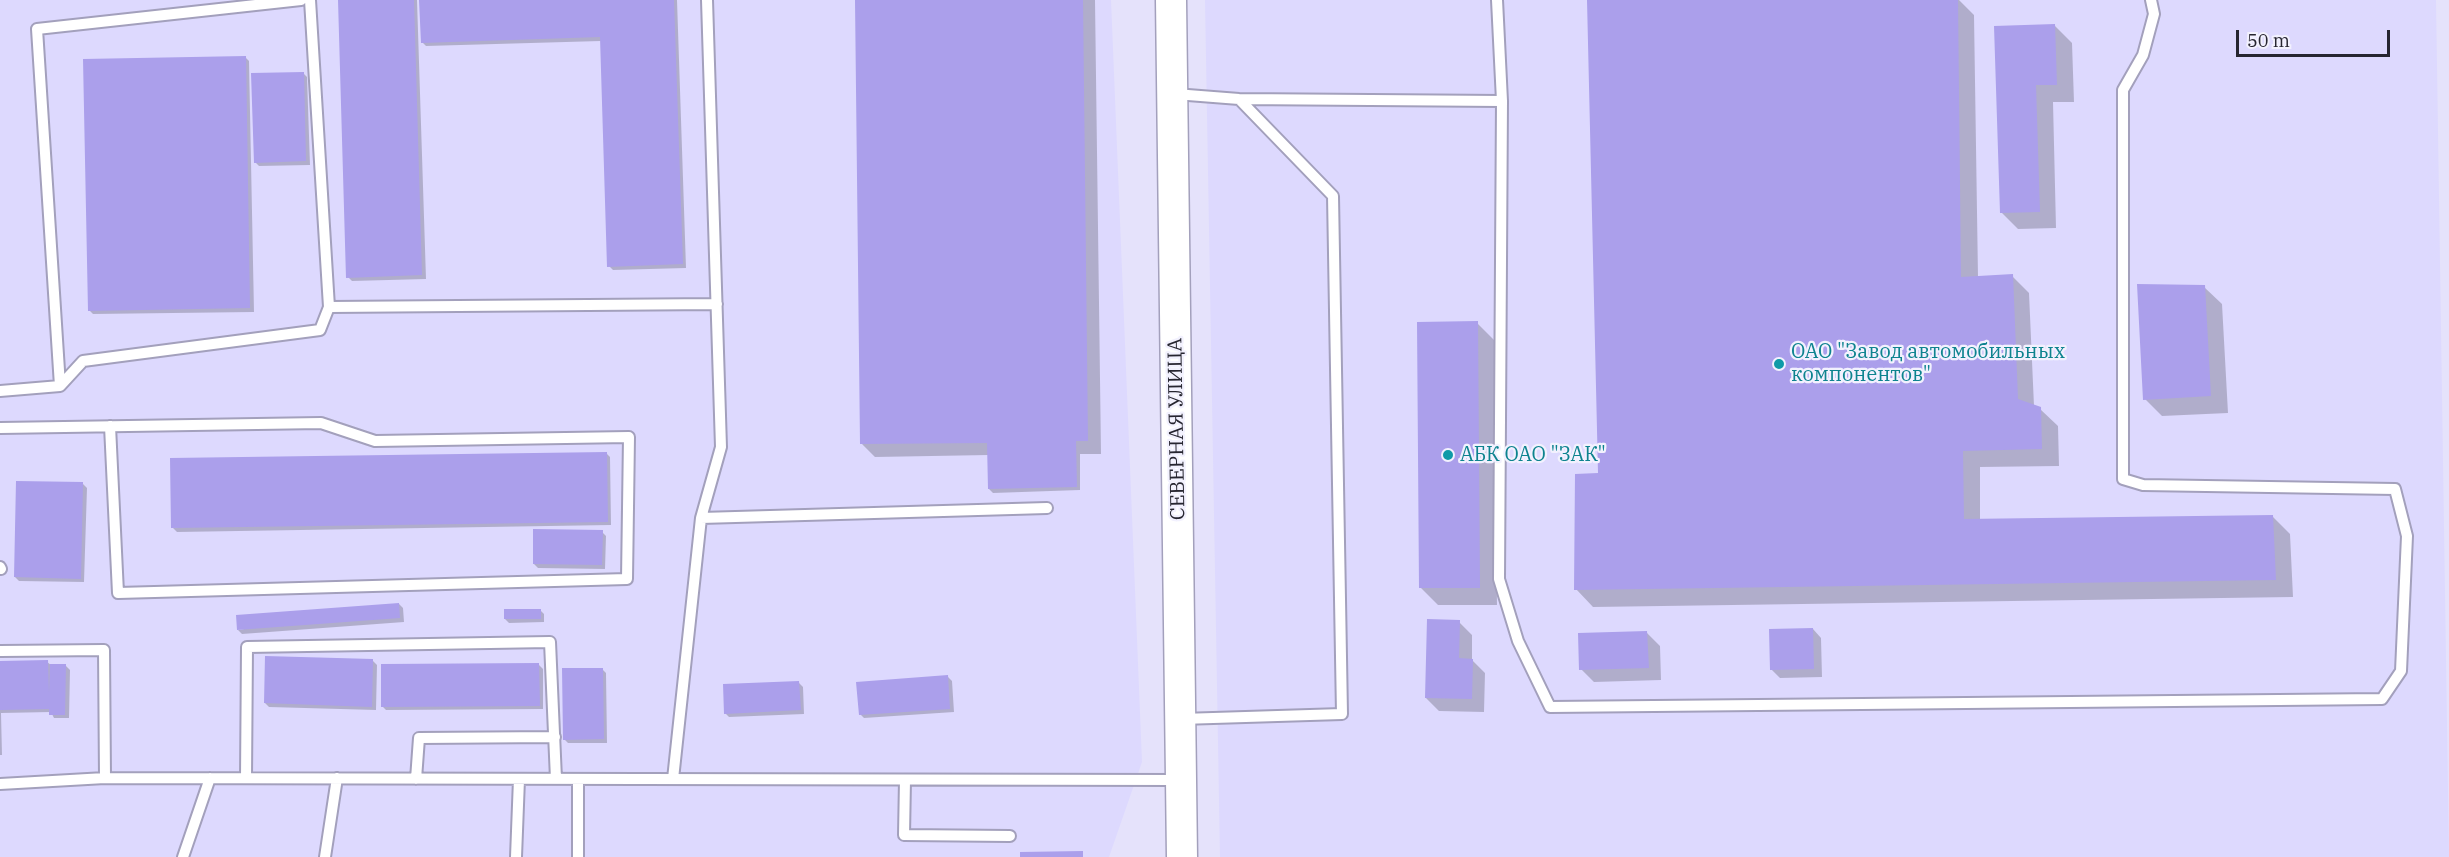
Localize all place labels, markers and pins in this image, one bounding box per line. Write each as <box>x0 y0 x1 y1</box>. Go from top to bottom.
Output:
place label: ОАО "Завод автомобильных компонентов" <box>1791 340 2065 387</box>
marker: ОАО "Завод автомобильных компонентов" <box>1772 357 1786 371</box>
place label: АБК ОАО "ЗАК" <box>1460 443 1606 467</box>
marker: АБК ОАО "ЗАК" <box>1441 448 1455 462</box>

